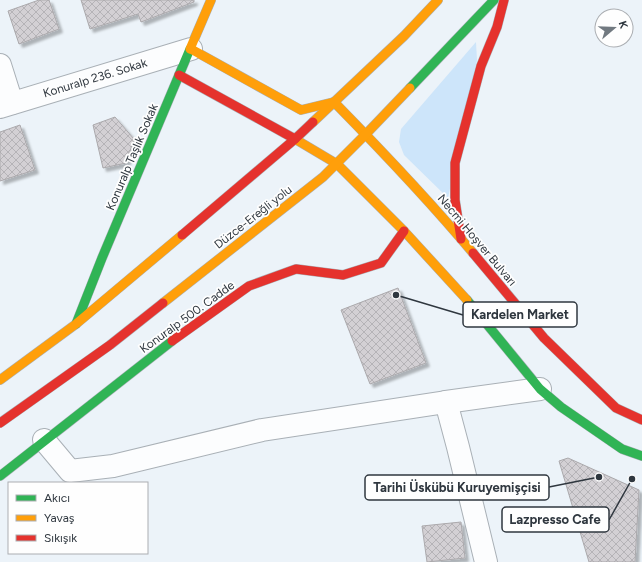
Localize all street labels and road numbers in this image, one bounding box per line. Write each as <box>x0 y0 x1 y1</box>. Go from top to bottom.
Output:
street label: Konuralp 236. Sokak <box>41 55 149 100</box>
street label: Konuralp Taşlık Sokak <box>103 102 161 212</box>
street label: Düzce-Ereğli yolu <box>211 182 295 252</box>
street label: Necmi Hoşver Bulvarı <box>435 191 519 289</box>
street label: Konuralp 500. Cadde <box>137 278 237 356</box>

